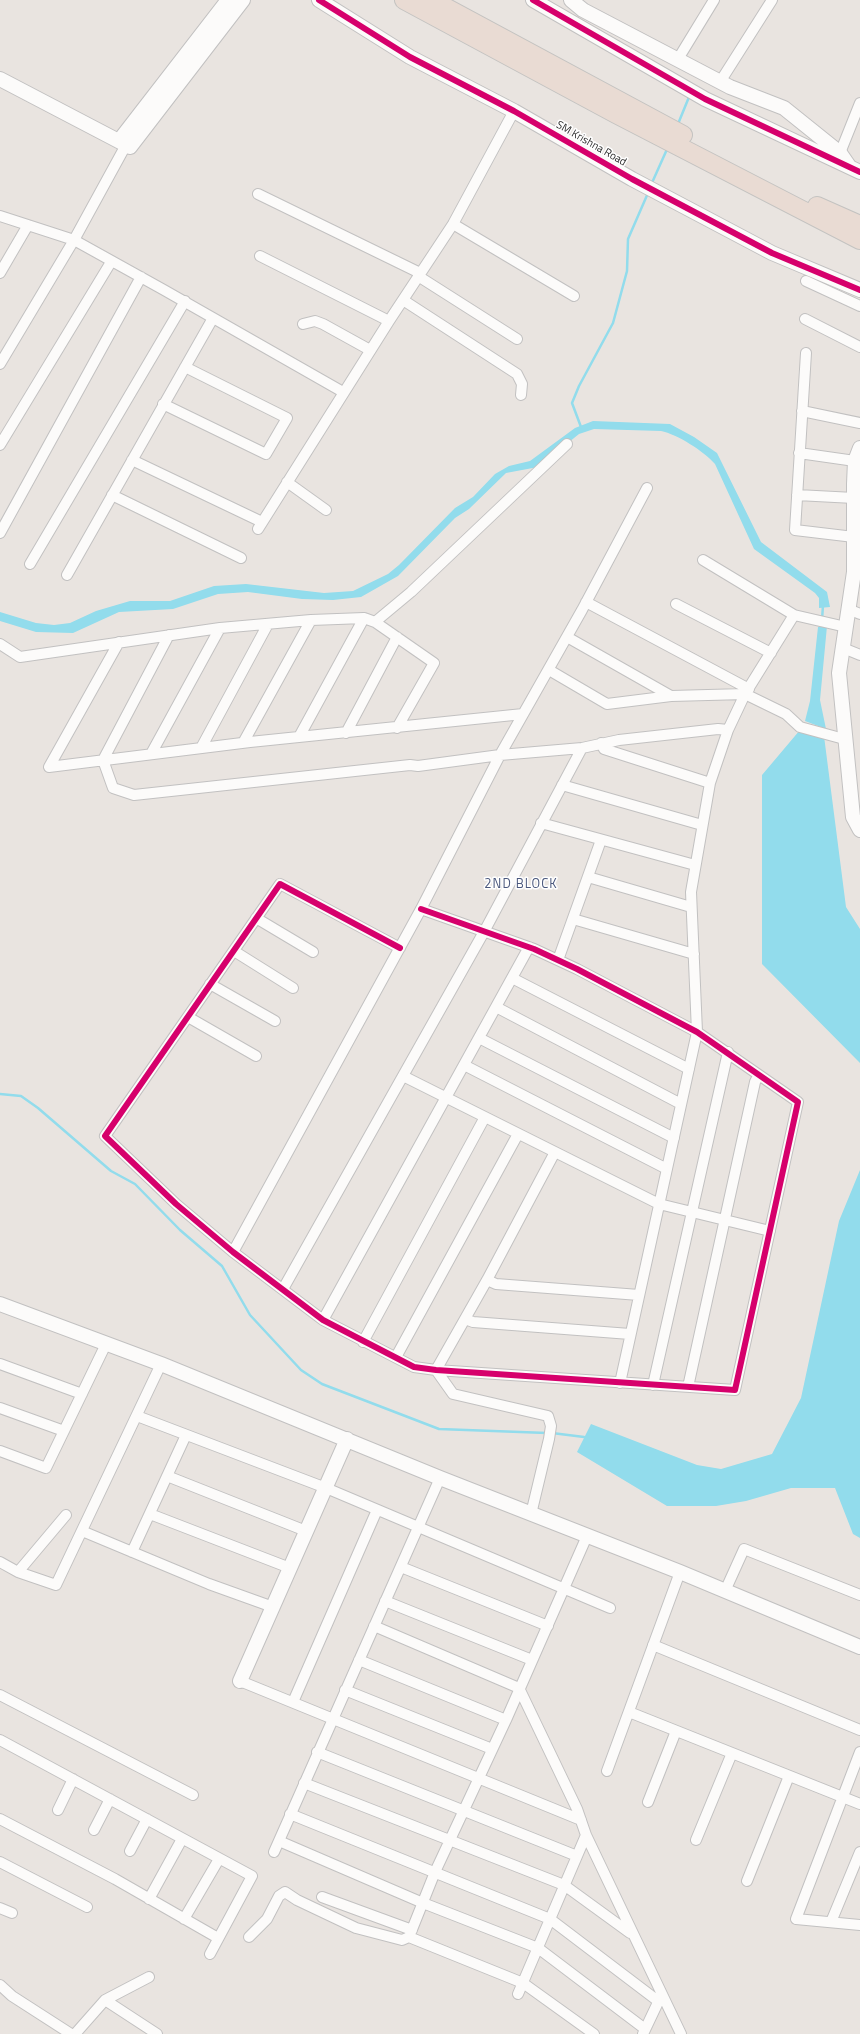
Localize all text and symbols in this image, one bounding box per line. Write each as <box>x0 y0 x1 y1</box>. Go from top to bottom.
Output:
street label: SM Krishna Road <box>554 119 628 169</box>
district label: 2ND BLOCK <box>484 877 558 893</box>

